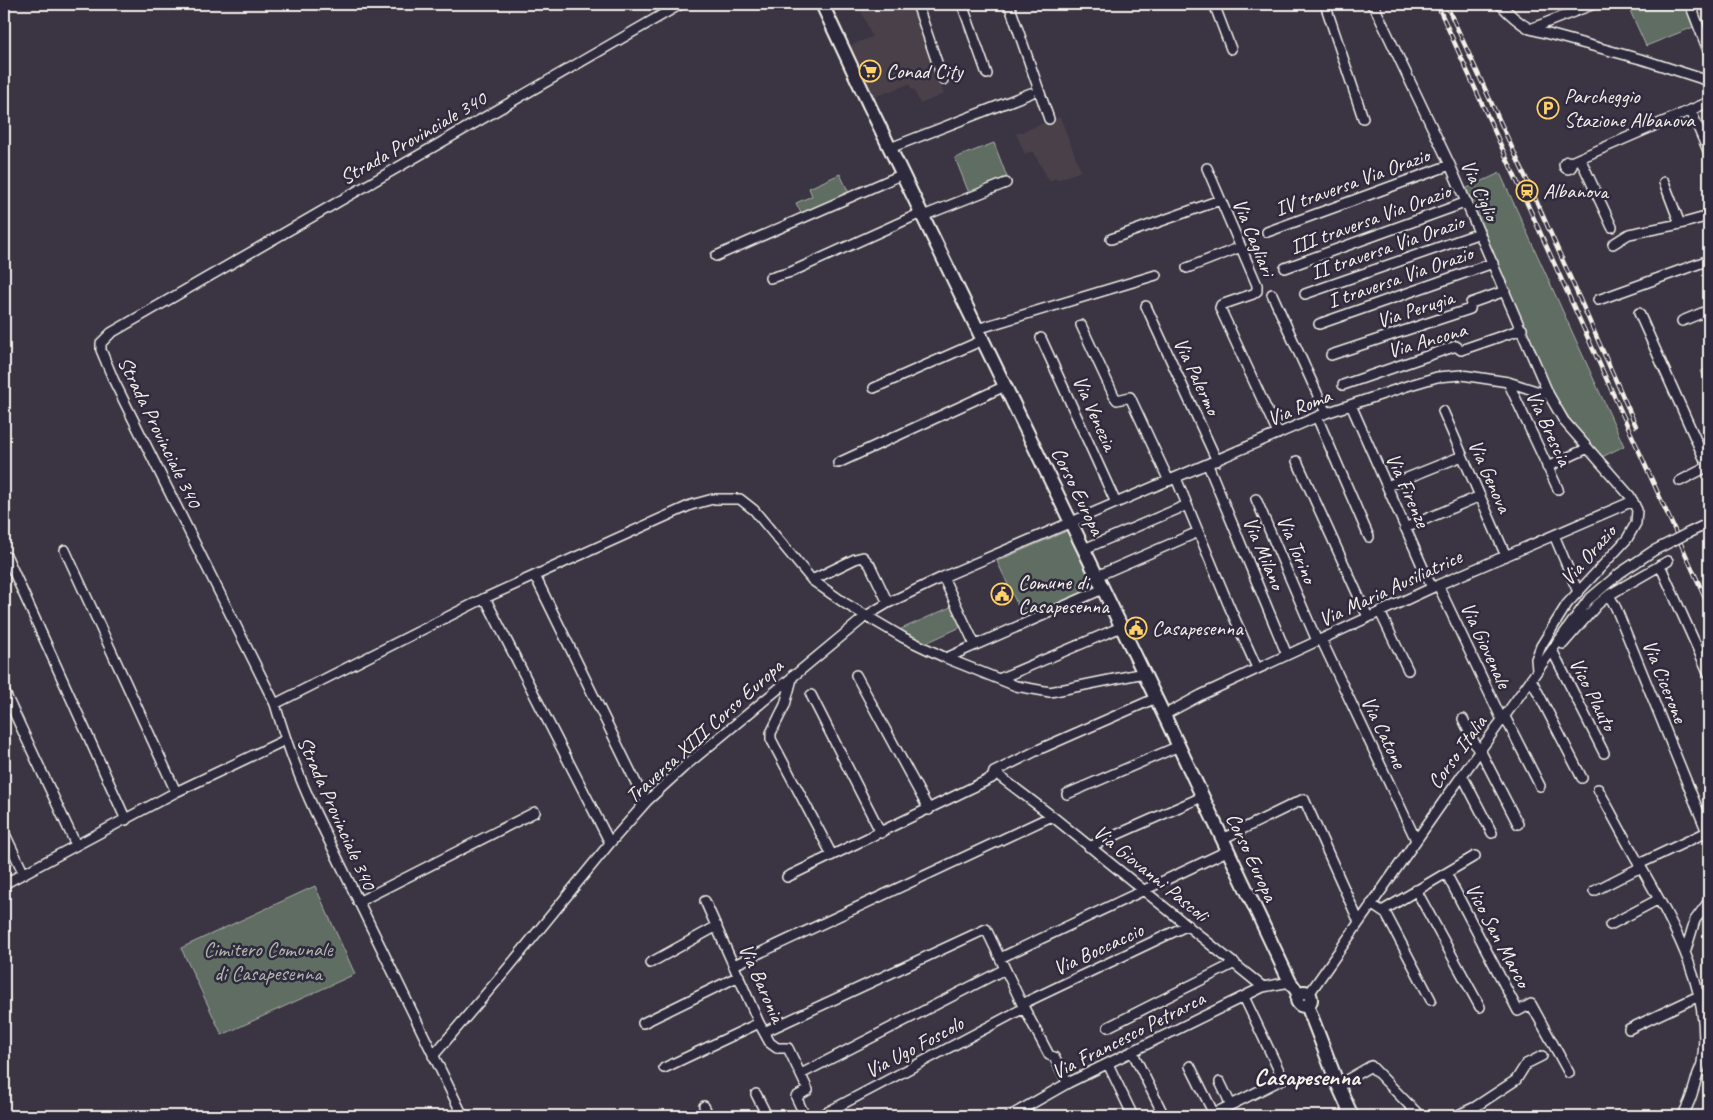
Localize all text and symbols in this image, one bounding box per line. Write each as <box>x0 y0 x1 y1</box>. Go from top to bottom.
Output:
place label: Conad City <box>886 58 965 84</box>
supermarket icon: Conad City <box>858 59 882 83</box>
place label: Parcheggio Stazione Albanova <box>1564 83 1696 133</box>
street label: Strada Provinciale 340 <box>335 85 492 190</box>
parking icon: Parcheggio Stazione Albanova <box>1536 96 1560 120</box>
street label: IV traversa Via Orazio <box>1271 141 1435 222</box>
street label: Via Ciglio <box>1455 155 1506 227</box>
street label: III traversa Via Orazio <box>1286 178 1454 260</box>
place label: Albanova <box>1543 178 1610 204</box>
station icon: Albanova <box>1515 179 1539 203</box>
street label: Via Cagliari <box>1227 194 1282 282</box>
street label: II traversa Via Orazio <box>1324 239 1478 314</box>
street label: I traversa Via Orazio <box>1324 240 1476 314</box>
street label: Via Perugia <box>1373 284 1459 334</box>
street label: Via Ancona <box>1385 316 1471 364</box>
street label: Via Palermo <box>1168 333 1227 421</box>
street label: Strada Provinciale 340 <box>112 352 209 513</box>
street label: Via Venezia <box>1067 371 1124 457</box>
street label: Via Roma <box>1263 382 1336 432</box>
street label: Via Brescia <box>1520 386 1578 471</box>
street label: Via Genova <box>1462 435 1518 518</box>
street label: Corso Europa <box>1046 443 1111 541</box>
street label: Via Firenze <box>1380 449 1436 532</box>
street label: Via Torino <box>1271 511 1324 589</box>
street label: Via Milano <box>1237 513 1292 596</box>
street label: Via Orazio <box>1554 517 1623 591</box>
street label: Via Maria Ausiliatrice <box>1314 543 1467 633</box>
place label: Comune di Casapesenna <box>1018 569 1110 619</box>
public building icon: Comune di Casapesenna <box>990 582 1014 606</box>
street label: Via Giovenale <box>1455 598 1518 694</box>
place label: Casapesenna <box>1152 615 1244 641</box>
public building icon: Casapesenna <box>1124 616 1148 640</box>
street label: Via Cicerone <box>1637 636 1694 727</box>
street label: Traversa XIII Corso Europa <box>620 652 789 809</box>
street label: Vico Plauto <box>1564 653 1624 737</box>
street label: Via Catone <box>1355 692 1413 773</box>
street label: Corso Italia <box>1422 709 1493 794</box>
street label: Strada Provinciale 340 <box>292 732 383 895</box>
street label: Corso Europa <box>1220 809 1284 907</box>
street label: Via Giovanni Pascoli <box>1088 819 1216 929</box>
street label: Vico San Marco <box>1460 878 1538 994</box>
street label: Via Boccaccio <box>1049 916 1149 981</box>
park label: Cimitero Comunale di Casapesenna <box>203 936 334 986</box>
street label: Via Baronia <box>733 939 792 1029</box>
street label: Via Francesco Petrarca <box>1047 984 1210 1085</box>
street label: Via Ugo Foscolo <box>860 1009 969 1084</box>
district label: Casapesenna <box>1254 1062 1362 1092</box>

